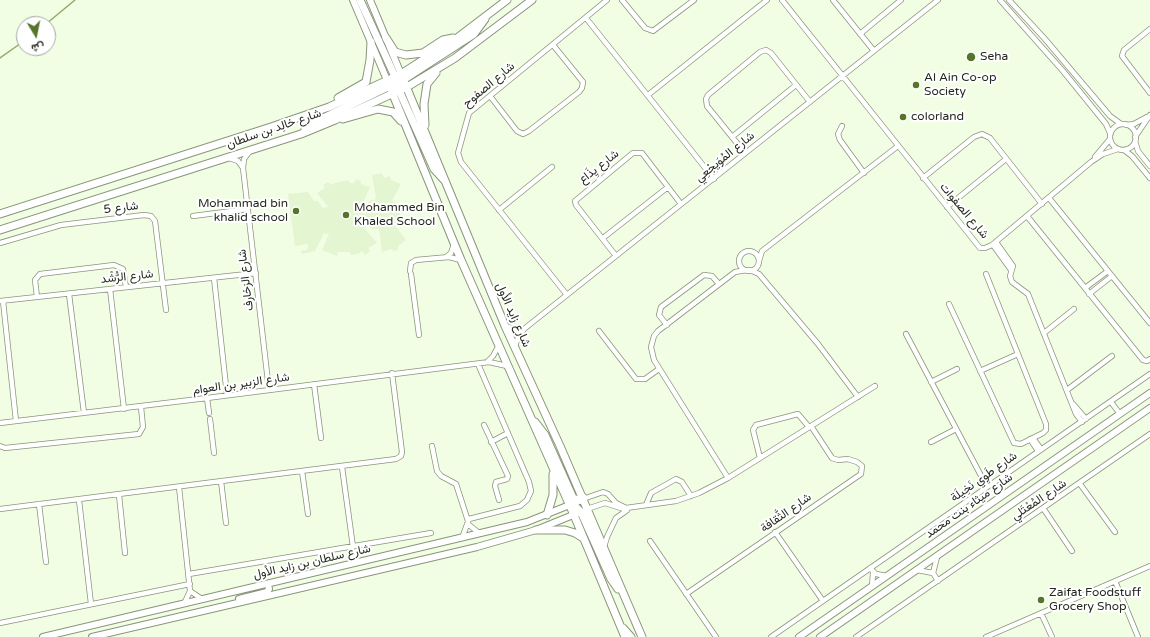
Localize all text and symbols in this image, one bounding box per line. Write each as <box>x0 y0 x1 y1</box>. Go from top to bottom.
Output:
north arrow <box>16 16 56 56</box>
text: ش <box>30 40 46 55</box>
place label: Seha <box>980 50 1008 64</box>
marker: Seha <box>965 51 977 63</box>
street label: شارع الصفوح <box>460 59 518 111</box>
place label: Al Ain Co-op Society <box>924 71 996 99</box>
marker: Al Ain Co-op Society <box>911 80 921 90</box>
street label: شارع خالِد بن سلطان <box>225 106 323 152</box>
place label: colorland <box>911 110 964 124</box>
marker: colorland <box>898 112 908 122</box>
street label: شارع المُوَيجْعِي <box>692 129 758 185</box>
street label: شارع يِذَاع <box>576 147 622 187</box>
street label: شارع الصفوات <box>937 180 991 242</box>
place label: Mohammad bin khalid school <box>198 197 288 225</box>
street label: شارع 5 <box>103 199 139 217</box>
place label: Mohammed Bin Khaled School <box>354 201 445 229</box>
marker: Mohammad bin khalid school <box>291 206 301 216</box>
marker: Mohammed Bin Khaled School <box>341 210 351 220</box>
street label: شارع الزخارف <box>235 248 257 312</box>
street label: شارع الرُّشْد <box>100 267 154 287</box>
street label: شارع زايد الأول <box>492 280 534 350</box>
street label: شارع الزبير بن العوام <box>192 370 290 398</box>
street label: شارع طَوِي نَخِيلَة <box>948 449 1020 505</box>
street label: شارع ميثاء بنت محمد <box>923 470 1015 542</box>
street label: شارع المُعْتَلي <box>1009 476 1069 524</box>
street label: شارع الثَّقافة <box>758 490 814 536</box>
street label: شارع سلطان بن زايد الأول <box>252 541 372 583</box>
place label: Zaifat Foodstuff Grocery Shop <box>1049 586 1141 614</box>
marker: Zaifat Foodstuff Grocery Shop <box>1036 595 1046 605</box>

